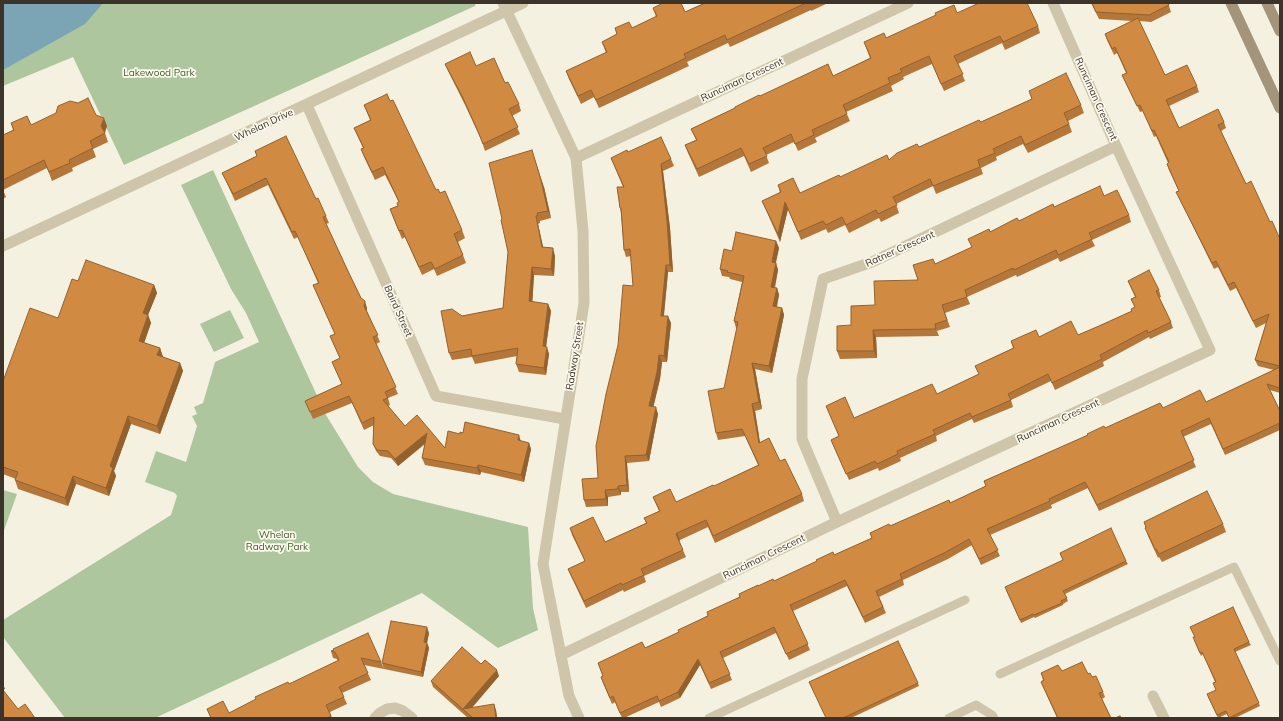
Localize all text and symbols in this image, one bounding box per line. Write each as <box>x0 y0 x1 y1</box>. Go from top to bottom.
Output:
street label: Runciman Crescent <box>699 56 785 104</box>
street label: Runciman Crescent <box>1072 56 1120 142</box>
park label: Lakewood Park <box>123 67 195 79</box>
street label: Whelan Drive <box>233 106 295 144</box>
street label: Ratner Crescent <box>864 228 936 270</box>
street label: Baird Street <box>381 283 415 339</box>
street label: Radway Street <box>564 321 586 391</box>
street label: Runciman Crescent <box>1015 397 1101 445</box>
park label: Whelan Radway Park <box>246 529 308 552</box>
street label: Runciman Crescent <box>721 532 807 582</box>

